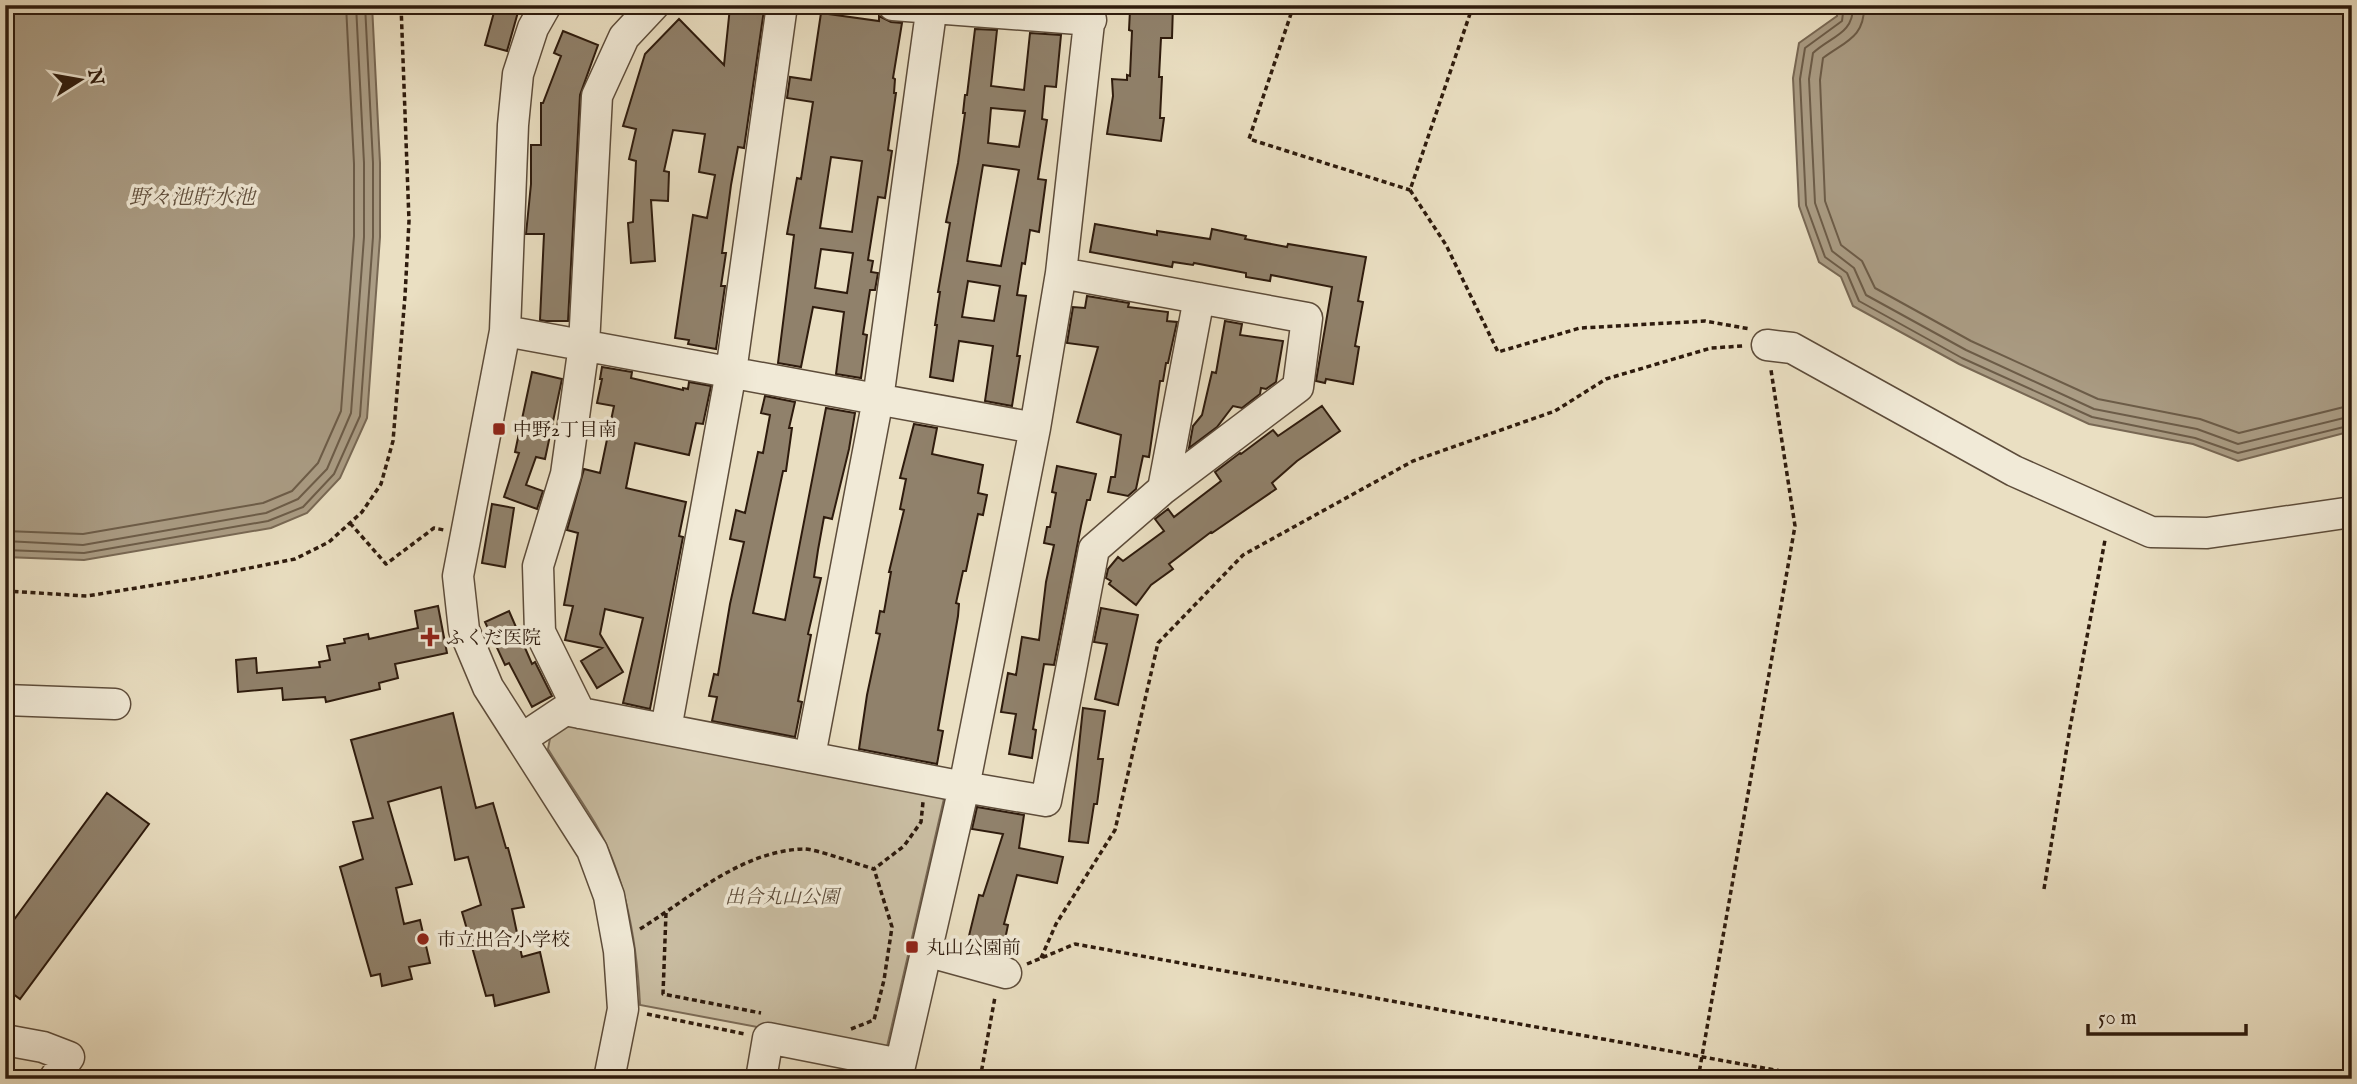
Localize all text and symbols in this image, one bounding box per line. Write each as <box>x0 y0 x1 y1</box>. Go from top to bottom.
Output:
north arrow <box>46 46 116 116</box>
text: N <box>81 66 108 88</box>
water label: 野々池貯水池 <box>129 185 257 212</box>
place label: 中野2丁目南 <box>513 419 617 443</box>
marker: 中野2丁目南 <box>491 421 507 437</box>
marker: ふくだ医院 <box>420 627 440 647</box>
place label: ふくだ医院 <box>446 627 541 651</box>
park label: 出合丸山公園 <box>725 886 842 910</box>
place label: 市立出合小学校 <box>437 929 570 953</box>
marker: 市立出合小学校 <box>415 931 431 947</box>
place label: 丸山公園前 <box>926 937 1021 961</box>
marker: 丸山公園前 <box>904 939 920 955</box>
scale bar <box>2088 993 2245 1037</box>
text: 50 m <box>2098 1005 2137 1032</box>

